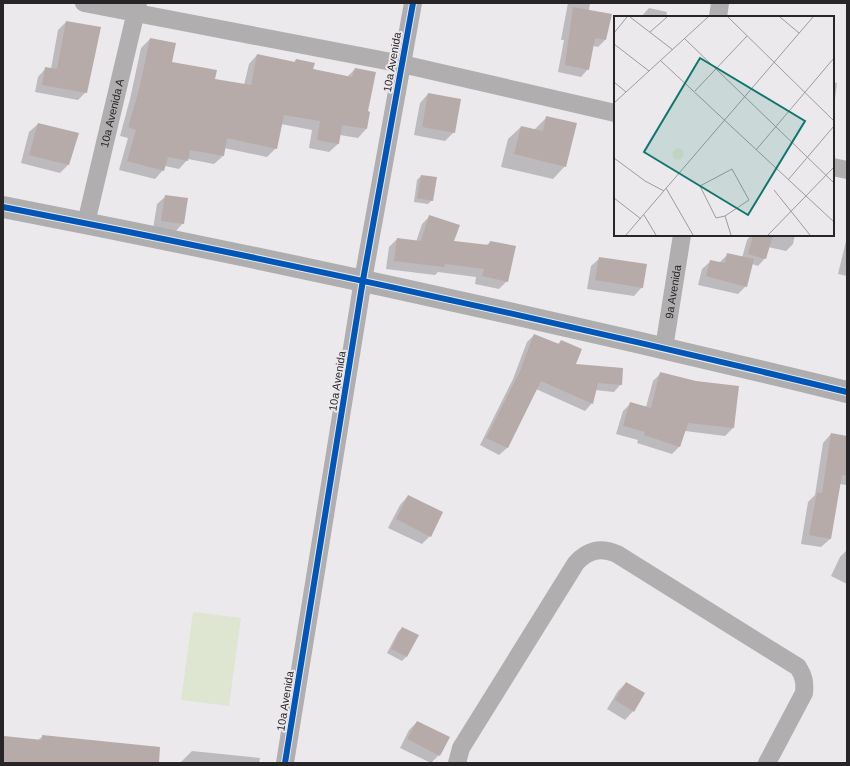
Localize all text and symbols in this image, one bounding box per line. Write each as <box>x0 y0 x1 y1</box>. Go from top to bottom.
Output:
inset map <box>614 16 834 236</box>
street label: 10a Avenida <box>381 30 403 93</box>
street label: 10a Avenida A <box>98 77 126 149</box>
street label: 9a Avenida <box>663 263 683 319</box>
street label: 10a Avenida <box>326 349 348 412</box>
street label: 10a Avenida <box>274 669 296 732</box>

